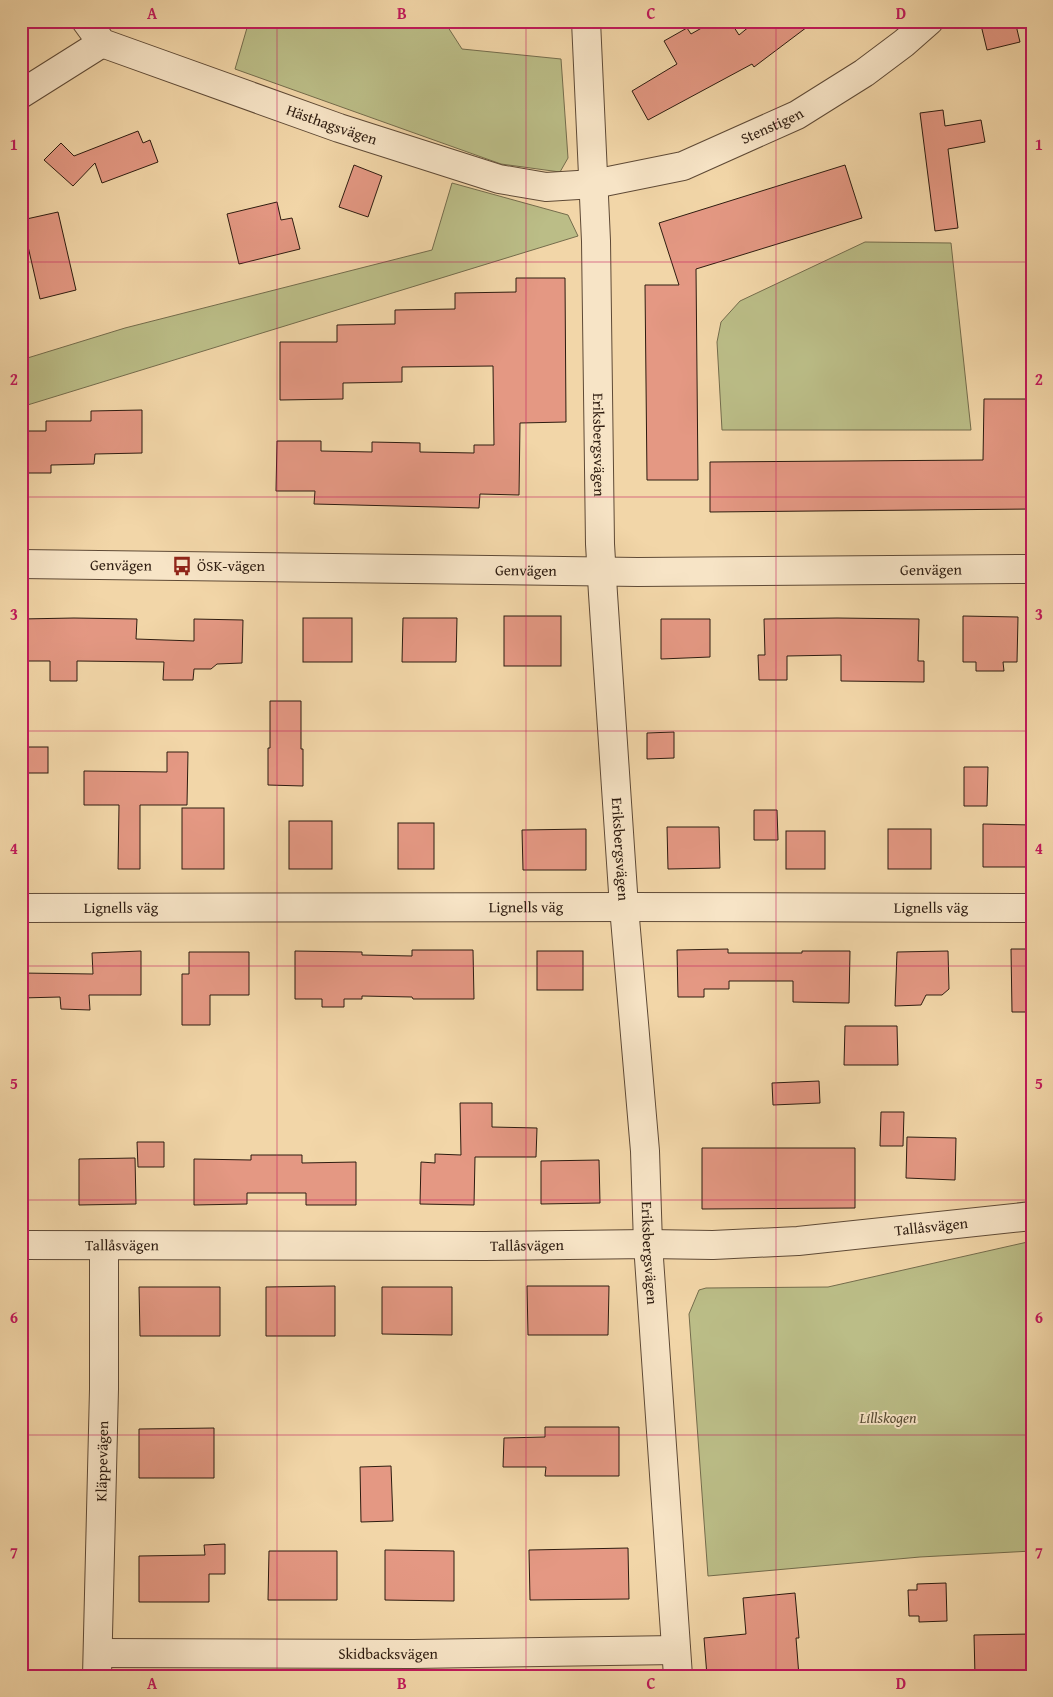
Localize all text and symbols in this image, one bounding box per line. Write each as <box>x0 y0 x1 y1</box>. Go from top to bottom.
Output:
text: A <box>147 1 158 25</box>
text: B <box>397 1 407 25</box>
text: C <box>646 1 656 25</box>
text: D <box>896 1 906 25</box>
street label: Hästhagsvägen <box>283 99 380 150</box>
street label: Stenstigen <box>737 102 808 149</box>
text: 1 <box>10 132 18 156</box>
text: 1 <box>1035 132 1043 156</box>
text: 2 <box>10 367 18 391</box>
text: 2 <box>1035 367 1043 391</box>
street label: Eriksbergsvägen <box>588 393 610 497</box>
street label: Genvägen <box>90 554 153 576</box>
bus stop icon: ÖSK-vägen <box>171 555 193 577</box>
place label: ÖSK-vägen <box>197 555 266 576</box>
street label: Genvägen <box>495 559 558 581</box>
street label: Genvägen <box>900 559 963 580</box>
text: 3 <box>10 602 18 626</box>
text: 3 <box>1035 602 1043 626</box>
street label: Eriksbergsvägen <box>607 797 635 902</box>
text: 4 <box>10 836 18 860</box>
text: 4 <box>1035 836 1043 860</box>
street label: Lignells väg <box>489 896 564 917</box>
street label: Lignells väg <box>84 897 159 918</box>
street label: Lignells väg <box>894 897 969 918</box>
text: 5 <box>10 1071 18 1095</box>
text: 5 <box>1035 1071 1043 1095</box>
street label: Eriksbergsvägen <box>637 1201 663 1306</box>
street label: Tallåsvägen <box>893 1212 970 1241</box>
street label: Tallåsvägen <box>85 1234 160 1255</box>
street label: Tallåsvägen <box>490 1234 565 1256</box>
text: 6 <box>10 1305 18 1329</box>
text: 6 <box>1035 1305 1043 1329</box>
park label: Lillskogen <box>858 1407 917 1428</box>
street label: Kläppevägen <box>90 1420 113 1502</box>
text: 7 <box>10 1540 18 1564</box>
text: 7 <box>1035 1540 1043 1564</box>
street label: Skidbacksvägen <box>338 1643 439 1664</box>
text: A <box>147 1671 158 1695</box>
text: B <box>397 1671 407 1695</box>
text: C <box>646 1671 656 1695</box>
text: D <box>896 1671 906 1695</box>

